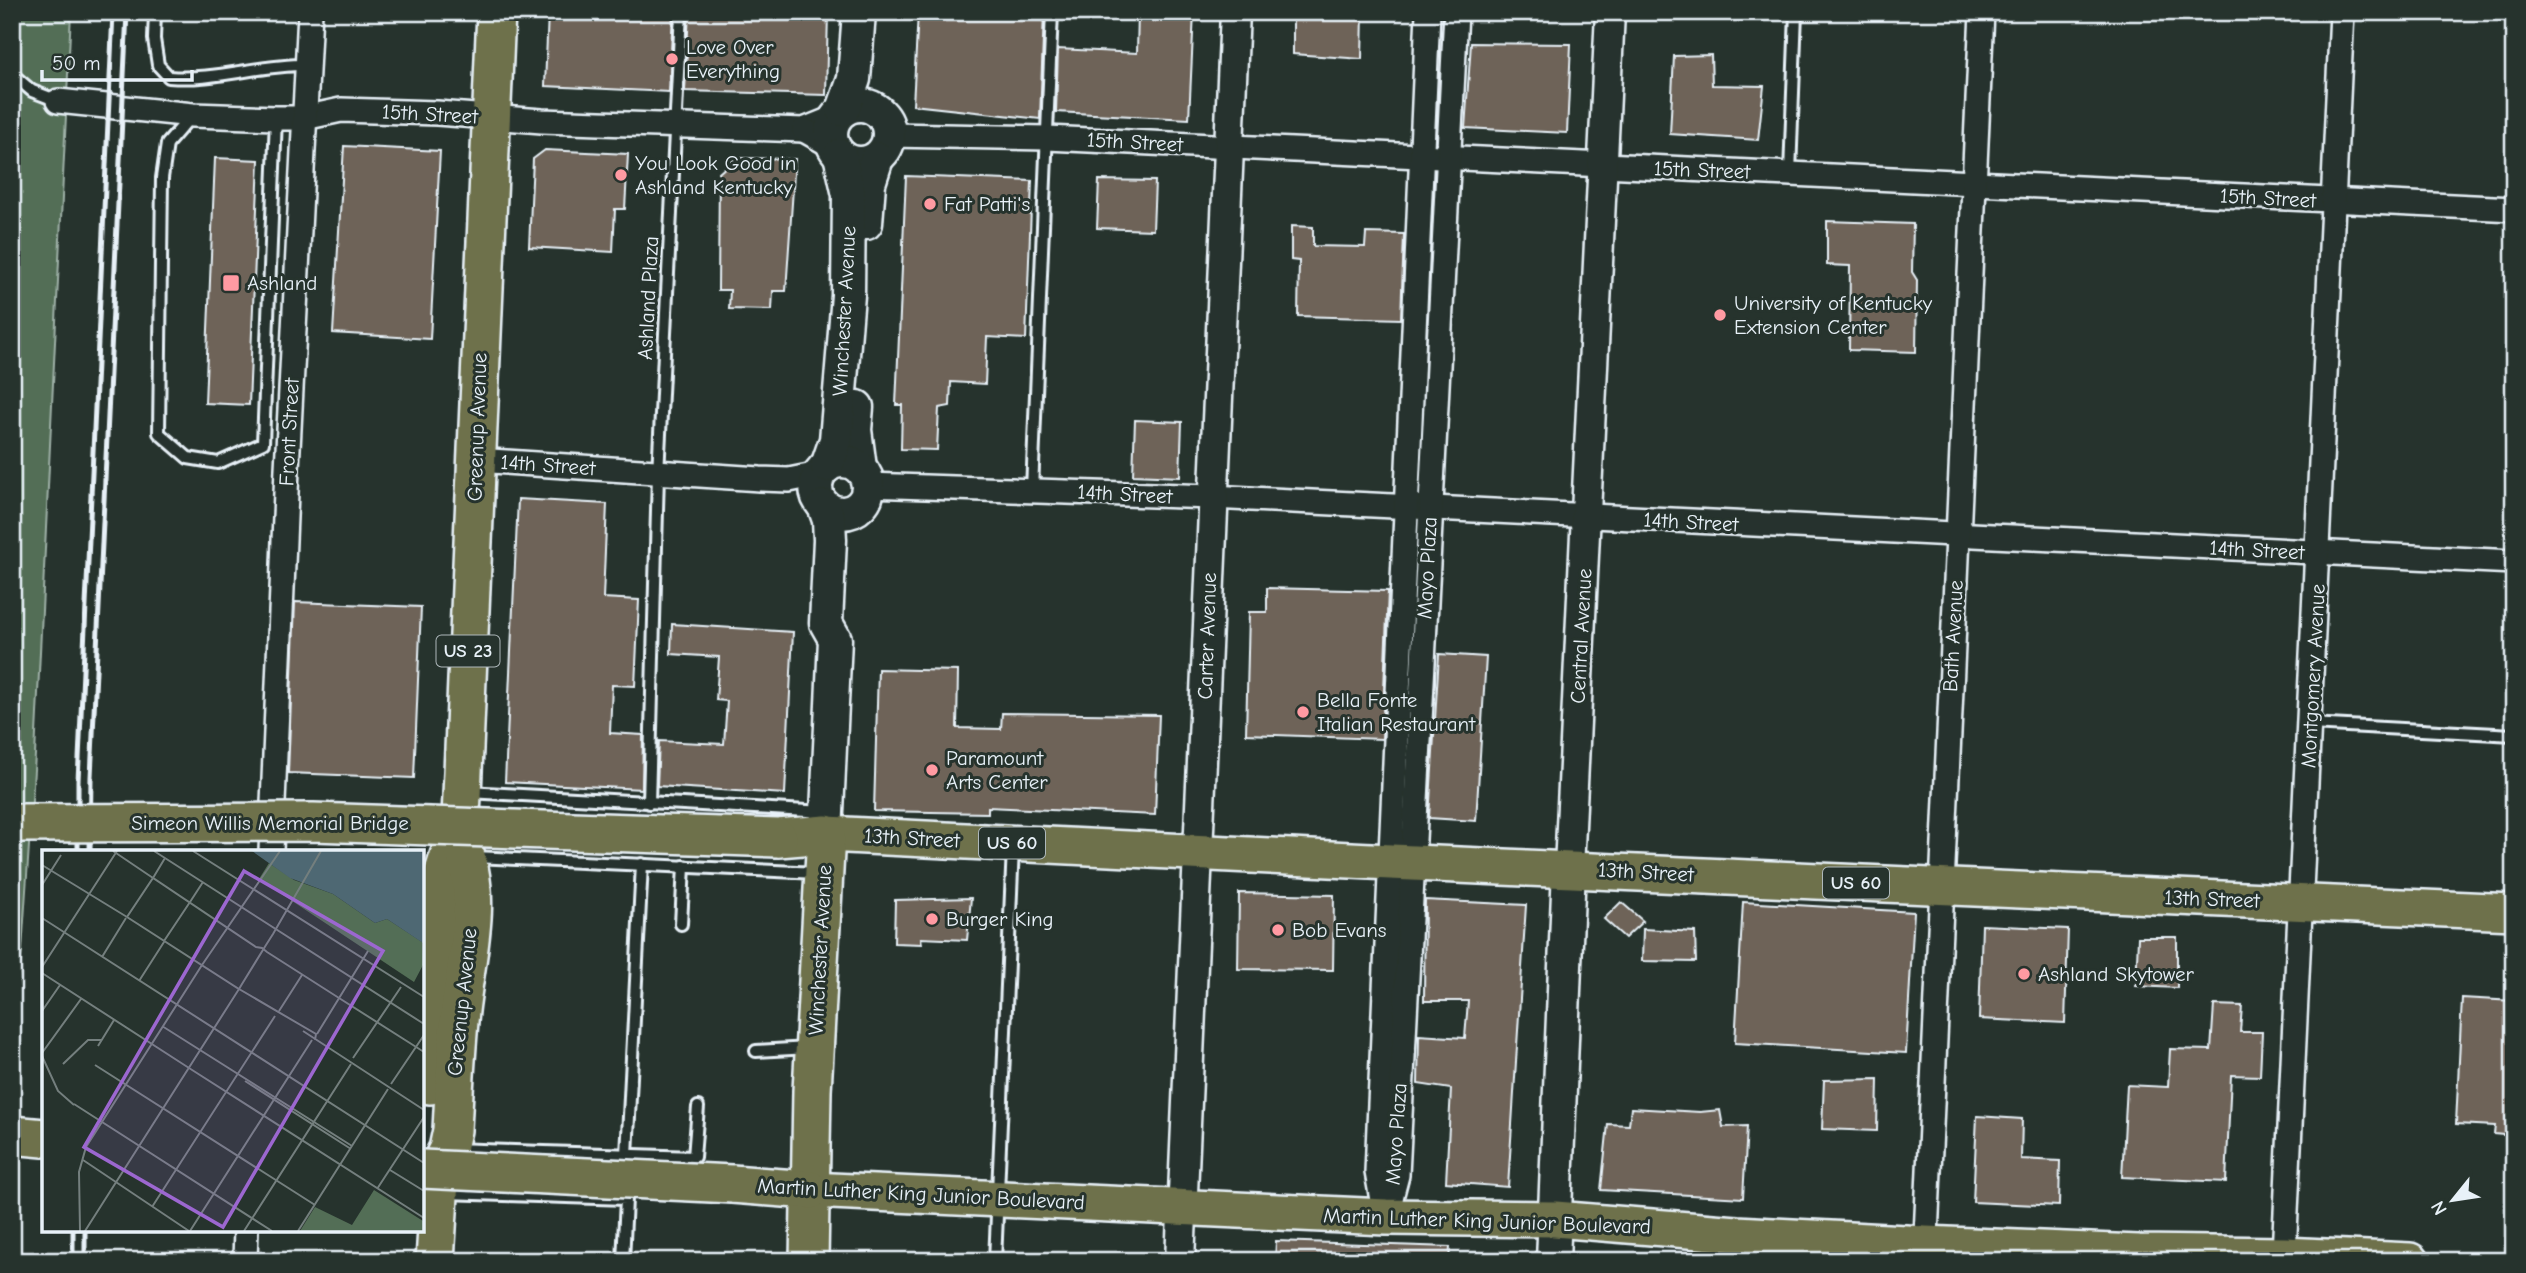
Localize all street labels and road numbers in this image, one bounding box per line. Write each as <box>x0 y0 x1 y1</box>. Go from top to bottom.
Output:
street label: 15th Street <box>381 99 480 129</box>
street label: 15th Street <box>1086 127 1185 157</box>
street label: 15th Street <box>1653 156 1752 184</box>
street label: 15th Street <box>2219 183 2318 213</box>
street label: Winchester Avenue <box>828 225 860 397</box>
street label: Ashland Plaza <box>633 235 663 361</box>
street label: Greenup Avenue <box>462 352 492 502</box>
street label: Front Street <box>274 376 304 487</box>
street label: 14th Street <box>500 450 597 480</box>
street label: 14th Street <box>1077 480 1174 509</box>
street label: 14th Street <box>1643 508 1740 537</box>
street label: Mayo Plaza <box>1412 516 1442 620</box>
street label: 14th Street <box>2209 536 2306 565</box>
street label: Central Avenue <box>1565 568 1597 704</box>
street label: Carter Avenue <box>1193 572 1221 700</box>
street label: Bath Avenue <box>1938 579 1968 693</box>
street label: Montgomery Avenue <box>2296 583 2330 769</box>
road number: US 23 <box>436 636 500 666</box>
street label: Simeon Willis Memorial Bridge <box>131 811 409 835</box>
street label: 13th Street <box>864 824 961 853</box>
road number: US 60 <box>979 828 1045 858</box>
street label: 13th Street <box>1598 858 1695 887</box>
street label: Winchester Avenue <box>804 864 836 1036</box>
road number: US 60 <box>1823 868 1889 898</box>
street label: 13th Street <box>2164 885 2261 913</box>
street label: Greenup Avenue <box>442 927 482 1077</box>
street label: Mayo Plaza <box>1380 1082 1412 1186</box>
street label: Martin Luther King Junior Boulevard <box>757 1173 1085 1215</box>
street label: Martin Luther King Junior Boulevard <box>1323 1203 1651 1239</box>

